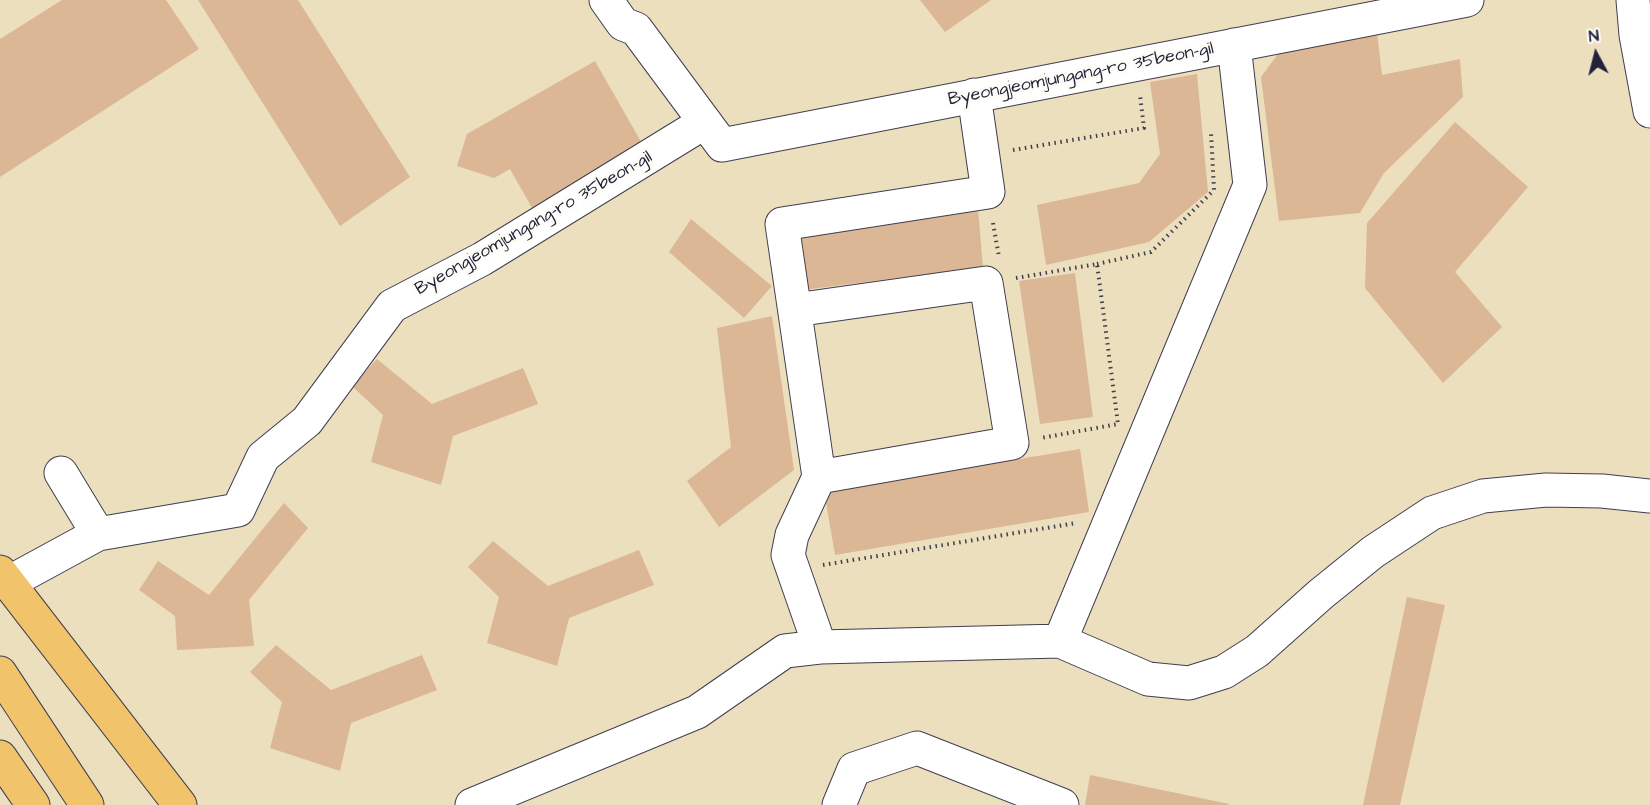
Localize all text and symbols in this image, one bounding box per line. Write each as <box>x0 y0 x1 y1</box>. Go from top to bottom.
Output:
north arrow <box>1566 24 1626 84</box>
text: N <box>1587 25 1600 48</box>
street label: Byeongjeomjungang-ro 35beon-gil <box>946 39 1216 111</box>
street label: Byeongjeomjungang-ro 35beon-gil <box>412 147 656 301</box>

